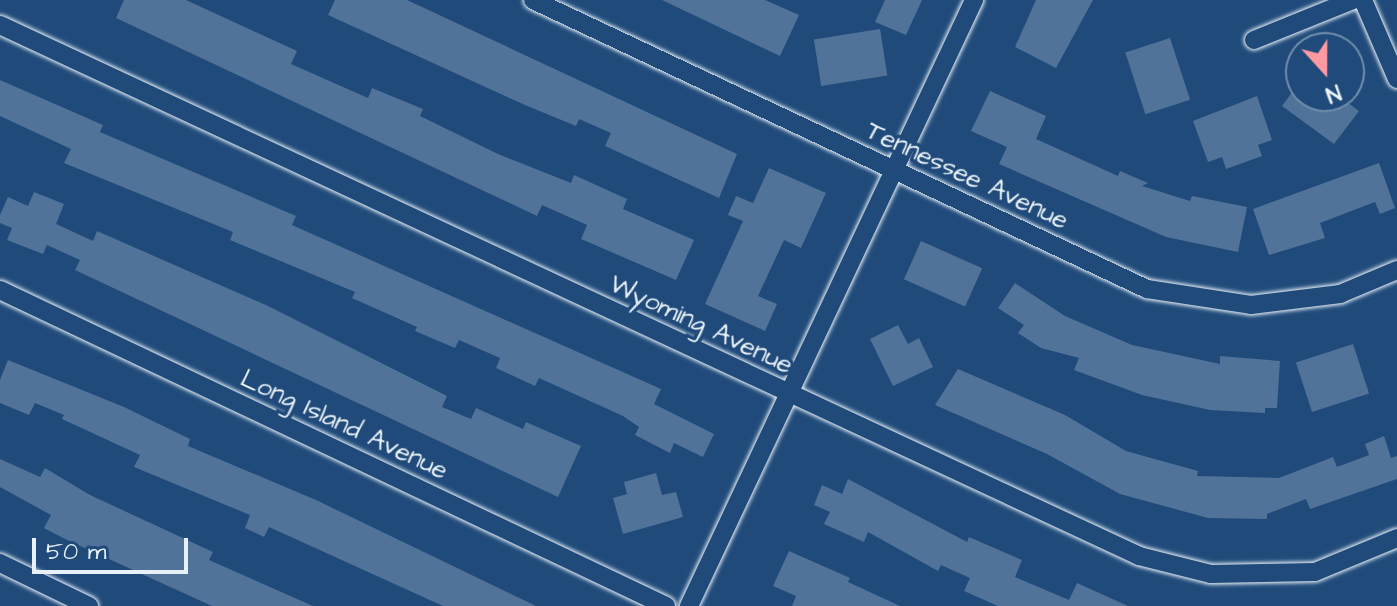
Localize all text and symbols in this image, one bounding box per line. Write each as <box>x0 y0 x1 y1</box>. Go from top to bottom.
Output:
north arrow <box>1285 32 1365 112</box>
text: N <box>1321 76 1345 110</box>
street label: Tennessee Avenue <box>861 115 1073 237</box>
street label: Wyoming Avenue <box>604 269 798 381</box>
street label: Long Island Avenue <box>235 363 453 487</box>
scale bar <box>36 522 192 572</box>
text: 50 m <box>46 535 106 569</box>

